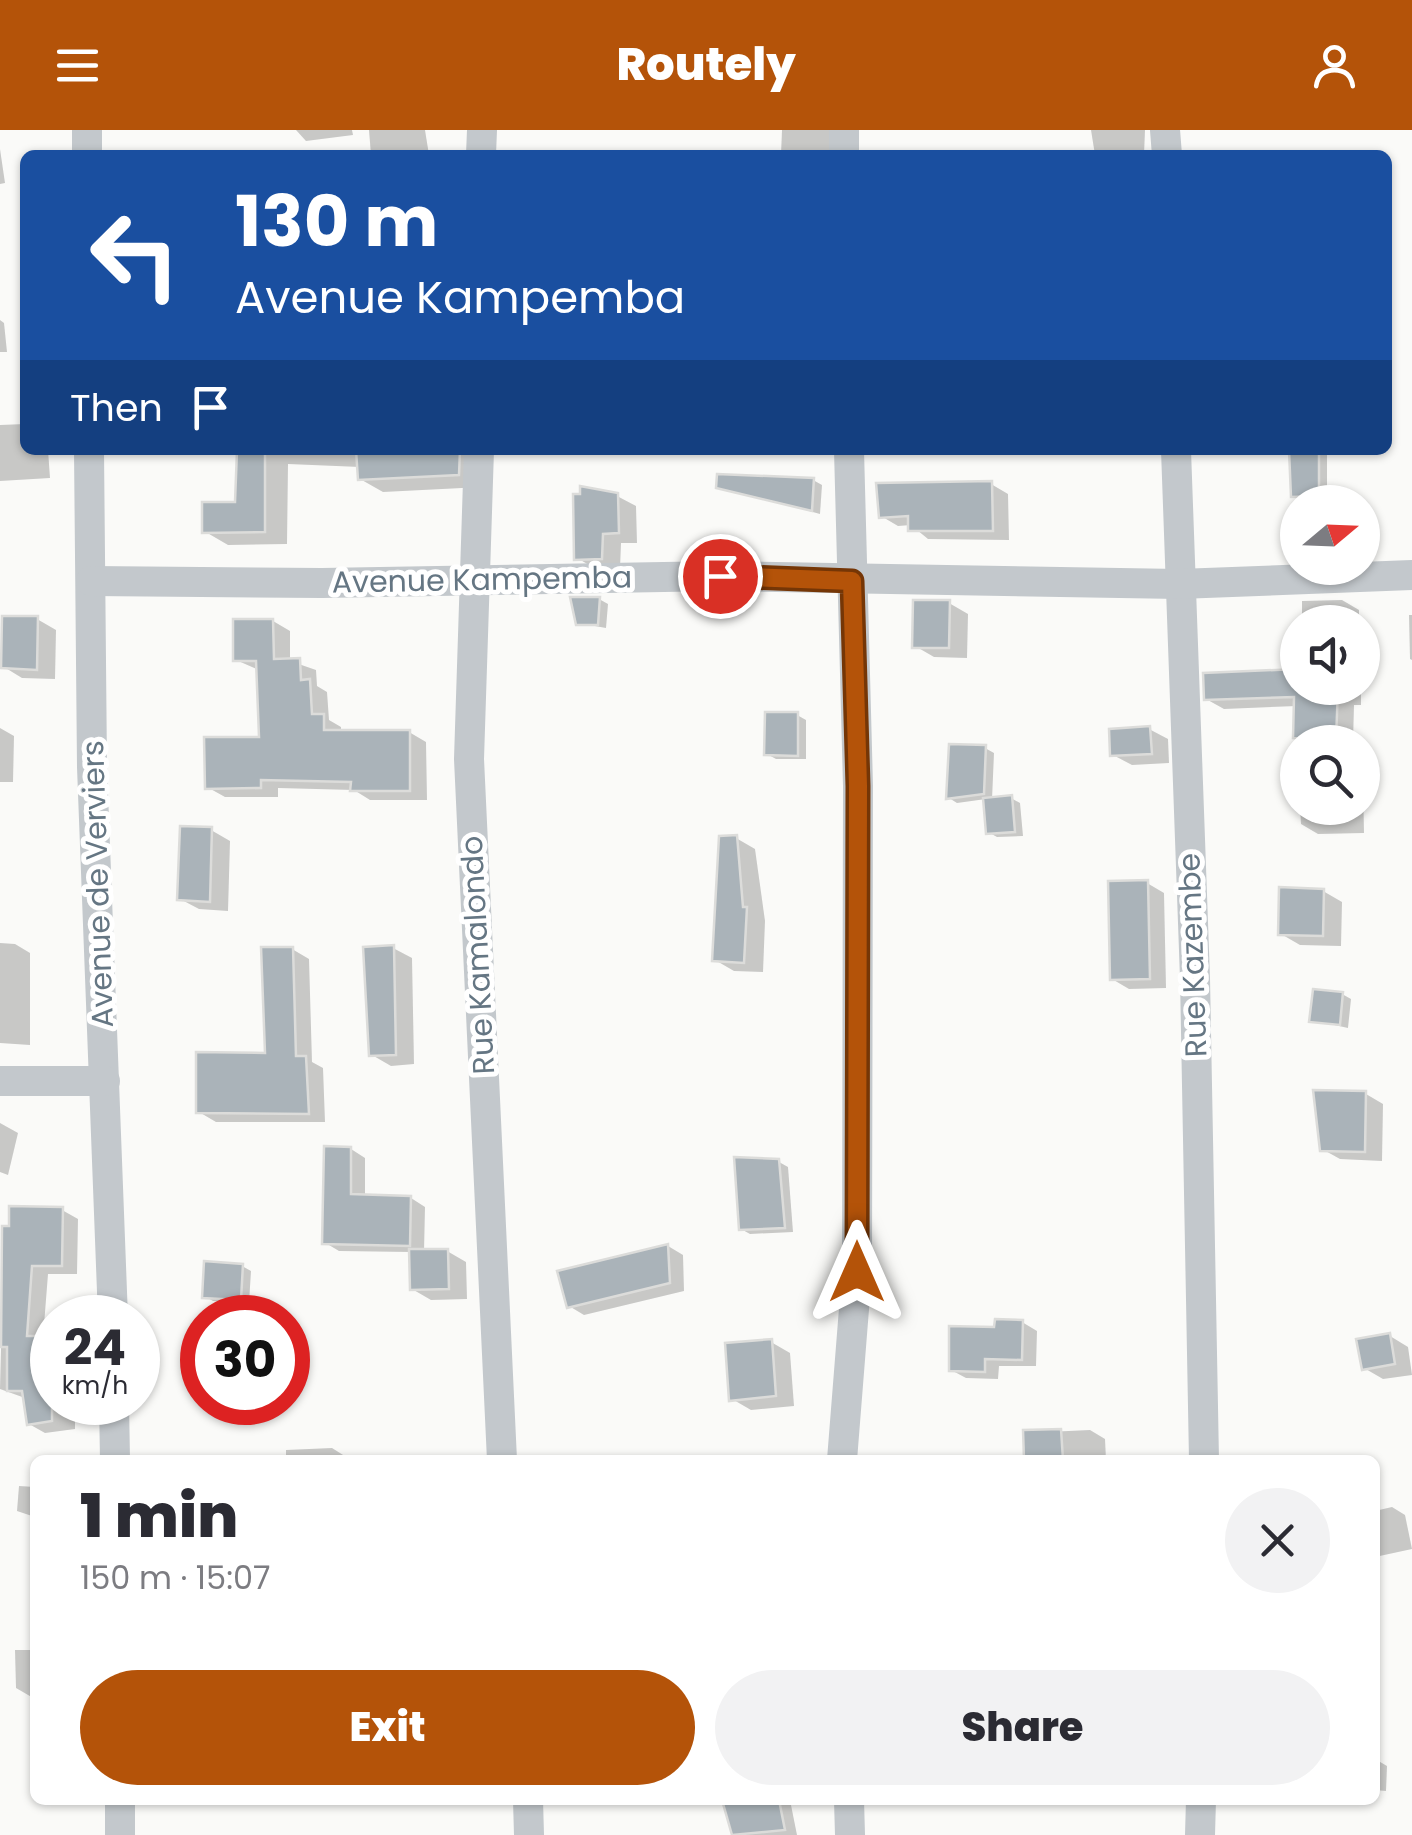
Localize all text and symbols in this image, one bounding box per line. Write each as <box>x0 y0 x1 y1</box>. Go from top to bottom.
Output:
text: Routely <box>616 33 796 96</box>
icon: menu <box>50 38 105 93</box>
icon: person <box>1307 38 1362 93</box>
text: 130 m <box>235 172 438 271</box>
icon: left <box>70 190 200 320</box>
text: Avenue Kampemba <box>235 266 685 329</box>
icon: arrive <box>183 380 238 435</box>
text: Then <box>70 381 163 434</box>
north arrow <box>1280 485 1380 585</box>
map controls <box>1280 485 1380 825</box>
pin <box>678 534 763 619</box>
icon: arrive <box>693 549 748 604</box>
street label: Avenue Kampemba <box>332 555 632 604</box>
button: sound <box>1280 605 1380 705</box>
button: search <box>1280 725 1380 825</box>
street label: Avenue de Verviers <box>71 740 124 1028</box>
street label: Rue Kamalondo <box>450 835 505 1075</box>
street label: Rue Kazembe <box>1167 852 1218 1058</box>
position arrow <box>805 1220 909 1324</box>
speed limit sign: 30 <box>180 1295 310 1425</box>
text: 24 <box>64 1312 126 1383</box>
text: km/h <box>62 1368 128 1403</box>
text: 1 min <box>80 1474 238 1558</box>
button: close <box>1225 1488 1330 1593</box>
text: 150 m · 15:07 <box>80 1555 271 1600</box>
button: Exit <box>80 1670 695 1785</box>
button: Share <box>715 1670 1330 1785</box>

